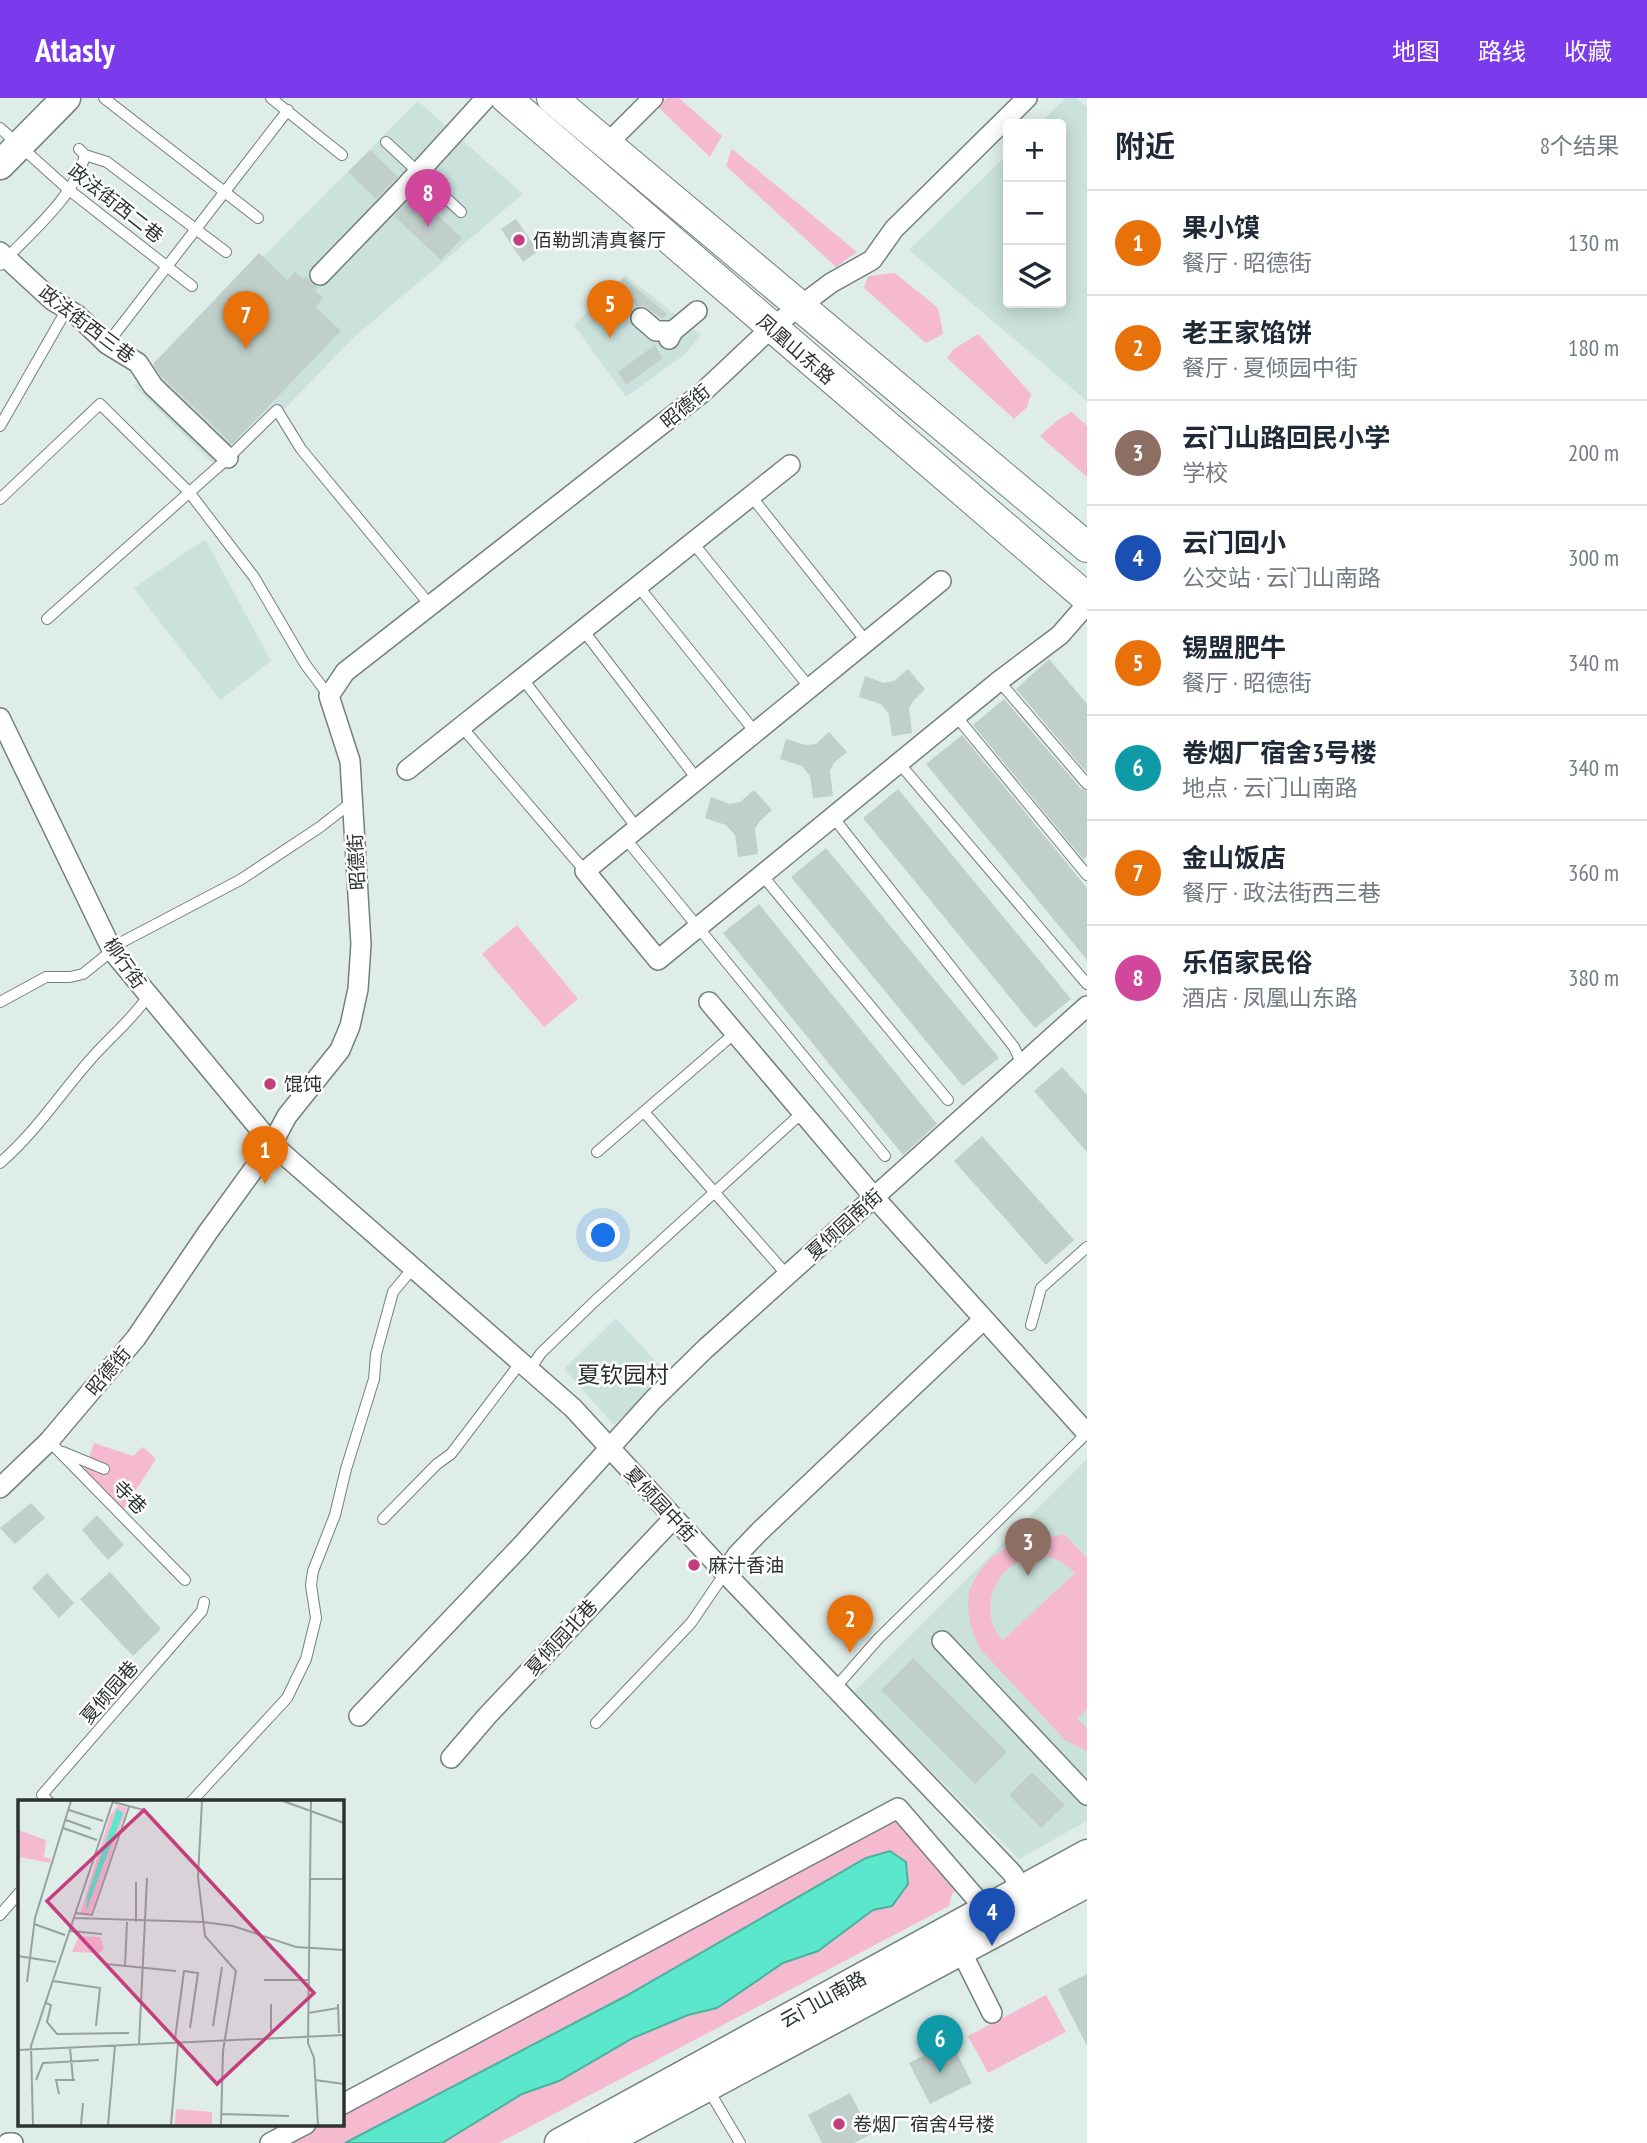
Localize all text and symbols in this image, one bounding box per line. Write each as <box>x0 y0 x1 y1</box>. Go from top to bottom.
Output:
text: Atlasly <box>35 28 115 71</box>
text: 地图 <box>1392 36 1440 67</box>
text: 路线 <box>1478 36 1526 67</box>
text: 收藏 <box>1564 36 1612 67</box>
map controls <box>1003 119 1066 308</box>
button: + <box>1003 119 1066 182</box>
text: 附近 <box>1115 126 1175 165</box>
text: 8个结果 <box>1540 131 1619 160</box>
street label: 政法街西二巷 <box>64 158 168 248</box>
pin: 8 <box>405 169 451 227</box>
button: − <box>1003 182 1066 245</box>
text: 果小馍 <box>1182 211 1260 244</box>
place label: 佰勒凯清真餐厅 <box>533 228 666 252</box>
text: 1 <box>1133 228 1144 257</box>
text: 130 m <box>1568 228 1619 257</box>
marker: 佰勒凯清真餐厅 <box>511 232 527 248</box>
button: layers <box>1003 245 1066 308</box>
text: 餐厅 · 昭德街 <box>1182 248 1312 277</box>
street label: 政法街西三巷 <box>34 280 140 368</box>
pin: 5 <box>587 280 633 338</box>
pin: 7 <box>223 291 269 349</box>
street label: 凤凰山东路 <box>752 309 840 389</box>
text: 老王家馅饼 <box>1182 316 1312 349</box>
text: 2 <box>1133 333 1144 362</box>
text: 180 m <box>1568 333 1619 362</box>
text: 餐厅 · 夏倾园中街 <box>1182 353 1358 382</box>
street label: 昭德街 <box>655 379 715 433</box>
text: 云门山路回民小学 <box>1182 421 1390 454</box>
text: 3 <box>1133 438 1144 467</box>
text: 200 m <box>1568 438 1619 467</box>
text: 学校 <box>1182 458 1228 487</box>
text: 云门回小 <box>1182 526 1286 559</box>
text: 4 <box>1133 543 1144 572</box>
text: 300 m <box>1568 543 1619 572</box>
text: 公交站 · 云门山南路 <box>1182 563 1381 592</box>
text: 锡盟肥牛 <box>1182 631 1286 664</box>
text: 5 <box>1133 648 1144 677</box>
text: 340 m <box>1568 648 1619 677</box>
text: 餐厅 · 昭德街 <box>1182 668 1312 697</box>
text: 卷烟厂宿舍3号楼 <box>1182 736 1376 769</box>
text: 6 <box>1133 753 1144 782</box>
text: 340 m <box>1568 753 1619 782</box>
text: 地点 · 云门山南路 <box>1182 773 1358 802</box>
street label: 昭德街 <box>343 833 369 891</box>
text: 金山饭店 <box>1182 841 1286 874</box>
text: 7 <box>1133 858 1144 887</box>
text: 360 m <box>1568 858 1619 887</box>
text: 餐厅 · 政法街西三巷 <box>1182 878 1381 907</box>
street label: 柳行街 <box>99 933 151 993</box>
text: 乐佰家民俗 <box>1182 946 1312 979</box>
text: 8 <box>1133 963 1144 992</box>
text: 380 m <box>1568 963 1619 992</box>
text: 酒店 · 凤凰山东路 <box>1182 983 1358 1012</box>
place label: 馄饨 <box>284 1072 322 1096</box>
marker: 馄饨 <box>262 1076 278 1092</box>
pin: 1 <box>242 1126 288 1184</box>
street label: 夏倾园南街 <box>801 1183 887 1265</box>
your location <box>586 1218 620 1252</box>
street label: 昭德街 <box>80 1341 136 1401</box>
district label: 夏钦园村 <box>577 1360 669 1389</box>
street label: 夏倾园中街 <box>620 1461 702 1547</box>
street label: 寺巷 <box>108 1475 152 1519</box>
pin: 3 <box>1005 1518 1051 1576</box>
place label: 麻汁香油 <box>708 1553 784 1577</box>
marker: 麻汁香油 <box>686 1557 702 1573</box>
street label: 夏倾园北巷 <box>520 1594 602 1680</box>
pin: 2 <box>827 1595 873 1653</box>
street label: 夏倾园巷 <box>75 1655 143 1729</box>
inset map <box>18 1800 343 2126</box>
pin: 4 <box>969 1888 1015 1946</box>
street label: 云门山南路 <box>776 1965 870 2033</box>
pin: 6 <box>917 2015 963 2073</box>
place label: 卷烟厂宿舍4号楼 <box>853 2112 995 2136</box>
marker: 卷烟厂宿舍4号楼 <box>831 2116 847 2132</box>

